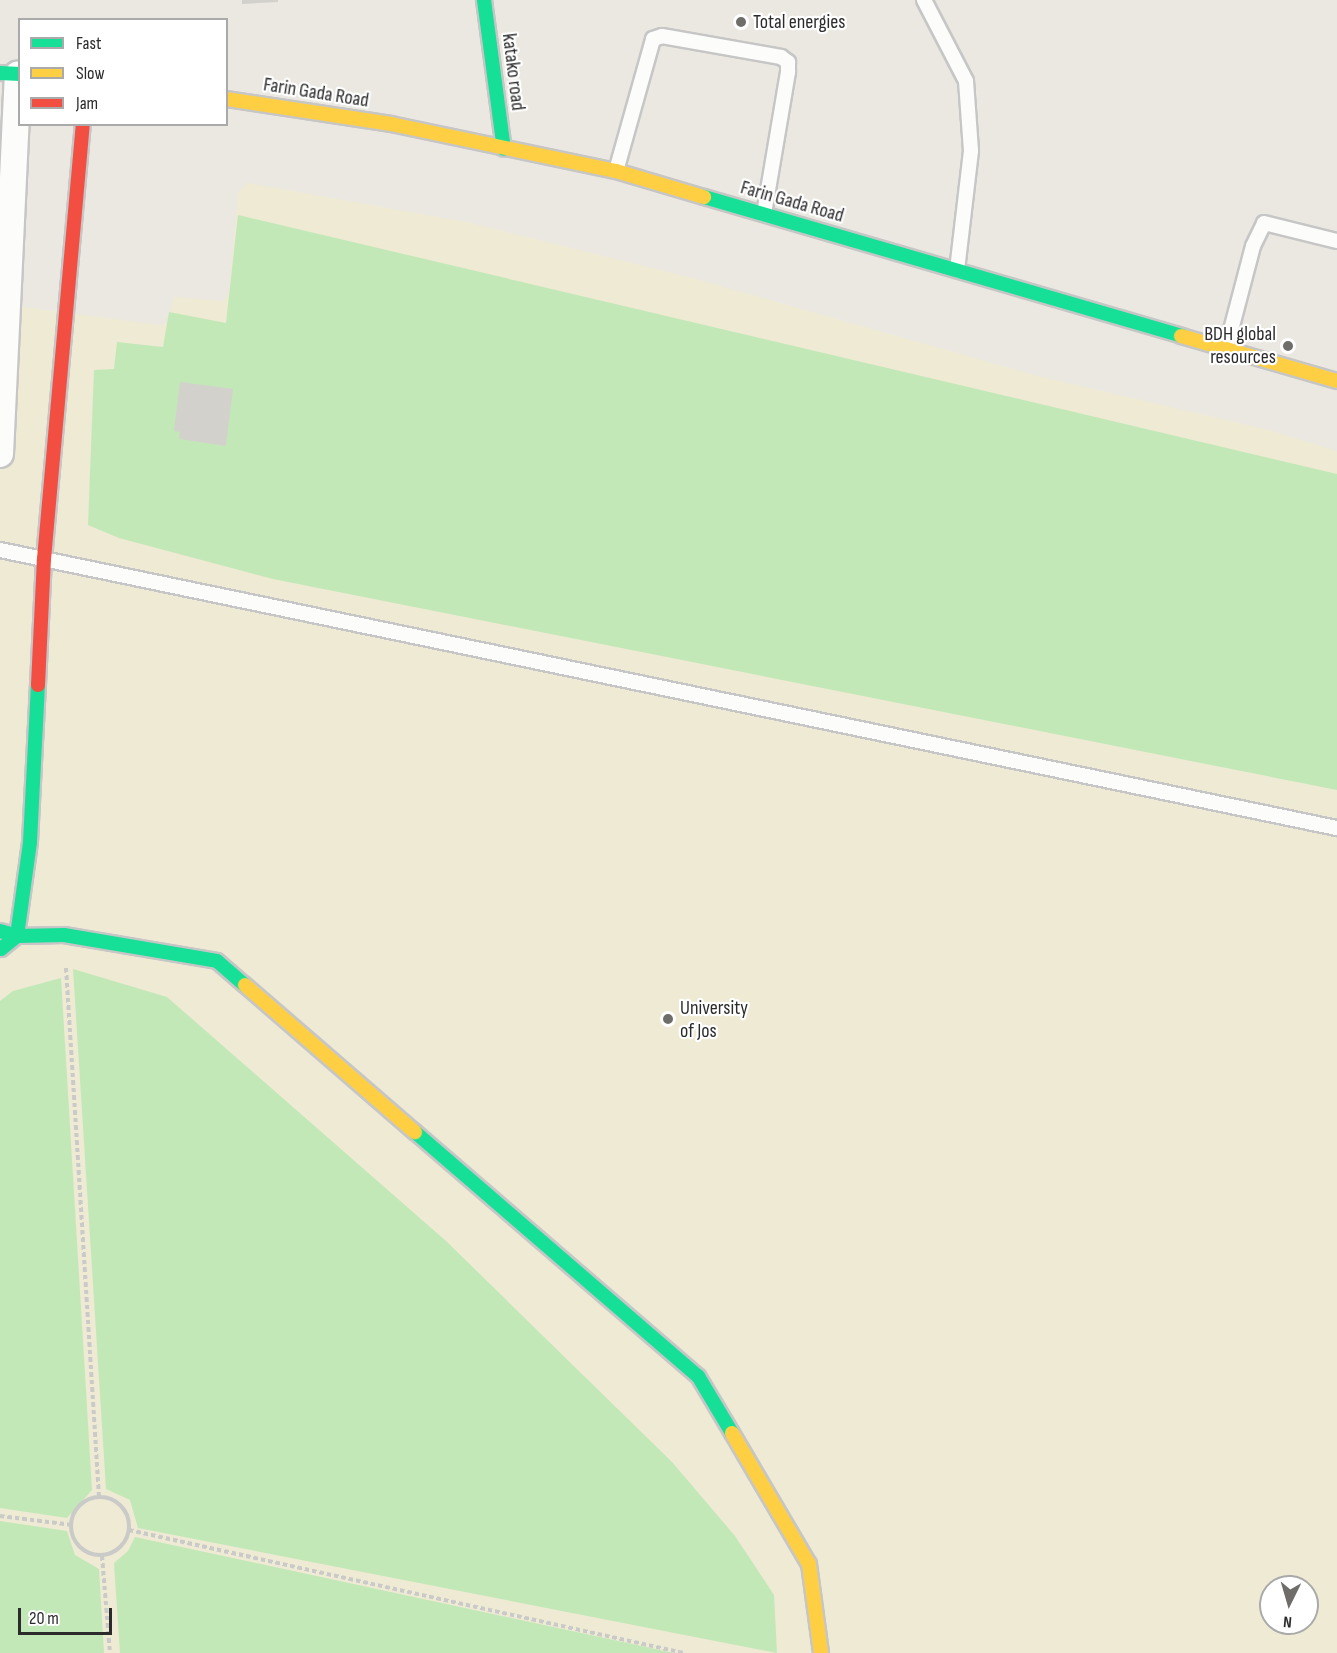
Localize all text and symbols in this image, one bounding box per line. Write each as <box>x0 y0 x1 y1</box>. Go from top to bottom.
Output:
place label: Total energies <box>753 10 845 34</box>
marker: Total energies <box>734 15 748 29</box>
legend <box>18 18 228 126</box>
street label: katako road <box>496 32 530 112</box>
text: Fast <box>76 33 101 54</box>
text: Slow <box>76 63 105 84</box>
street label: Farin Gada Road <box>262 73 370 113</box>
text: Jam <box>76 93 98 114</box>
street label: Farin Gada Road <box>738 176 846 228</box>
place label: BDH global resources <box>1204 322 1276 369</box>
marker: BDH global resources <box>1281 339 1295 353</box>
place label: University of Jos <box>680 996 748 1043</box>
marker: University of Jos <box>661 1012 675 1026</box>
north arrow <box>1259 1575 1319 1635</box>
scale bar <box>21 1596 116 1634</box>
text: 20 m <box>29 1608 59 1629</box>
text: N <box>1282 1612 1293 1631</box>

